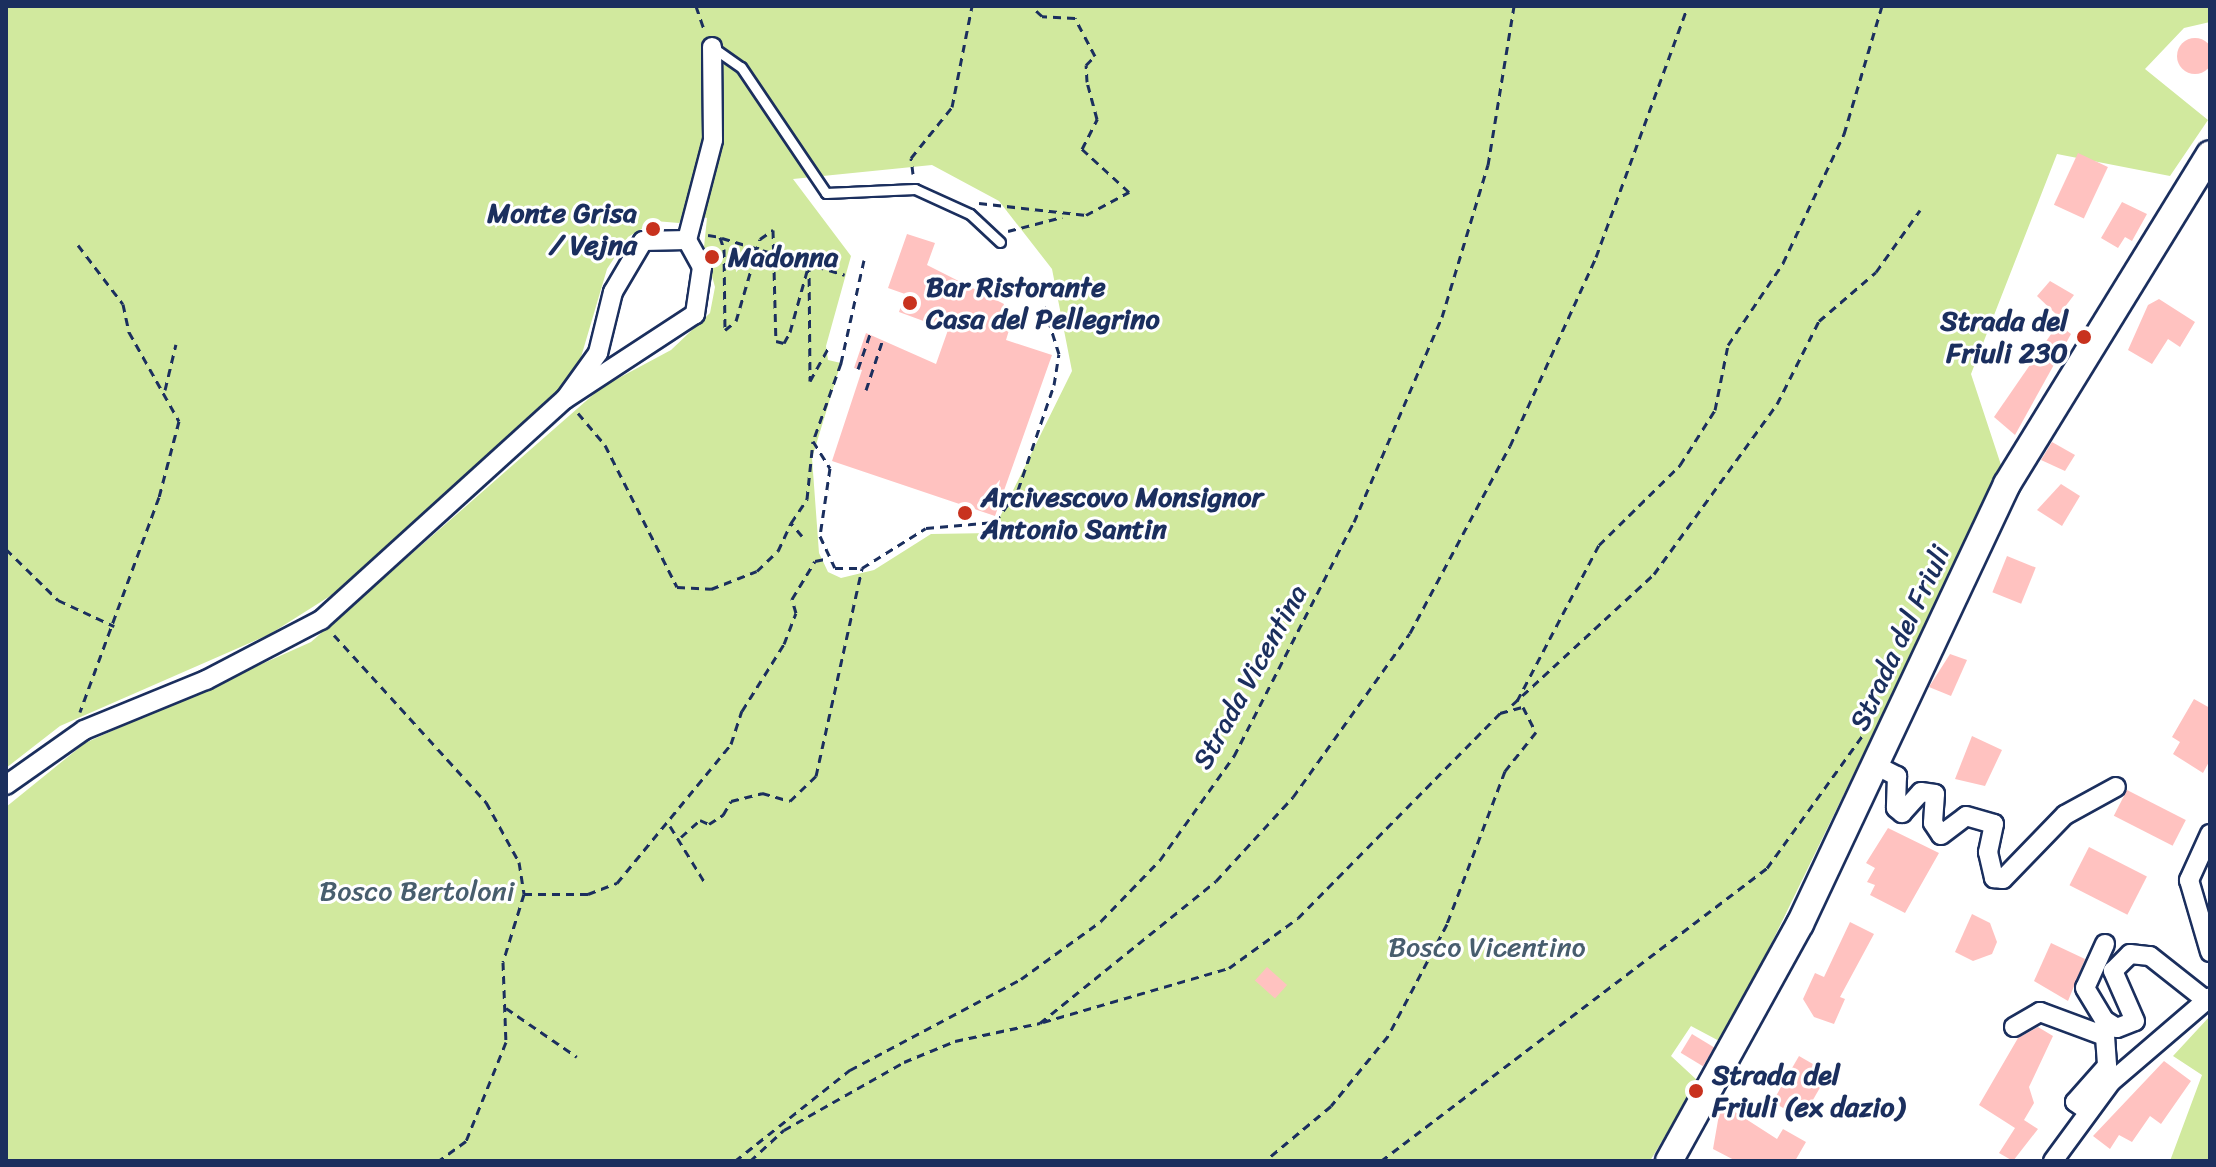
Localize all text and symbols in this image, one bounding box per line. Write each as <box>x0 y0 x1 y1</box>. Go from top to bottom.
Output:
place label: Monte Grisa / Vejna <box>487 196 637 262</box>
marker: Monte Grisa / Vejna <box>644 220 662 238</box>
place label: Madonna <box>728 240 838 274</box>
marker: Madonna <box>703 248 721 266</box>
place label: Bar Ristorante Casa del Pellegrino <box>926 270 1161 336</box>
marker: Bar Ristorante Casa del Pellegrino <box>901 294 919 312</box>
place label: Strada del Friuli 230 <box>1939 304 2068 370</box>
marker: Strada del Friuli 230 <box>2075 328 2093 346</box>
place label: Arcivescovo Monsignor Antonio Santin <box>981 480 1263 546</box>
marker: Arcivescovo Monsignor Antonio Santin <box>956 504 974 522</box>
street label: Strada del Friuli <box>1842 540 1958 736</box>
street label: Strada Vicentina <box>1185 578 1315 776</box>
park label: Bosco Bertoloni <box>320 874 514 908</box>
park label: Bosco Vicentino <box>1389 930 1585 964</box>
place label: Strada del Friuli (ex dazio) <box>1712 1058 1904 1124</box>
marker: Strada del Friuli (ex dazio) <box>1687 1082 1705 1100</box>

